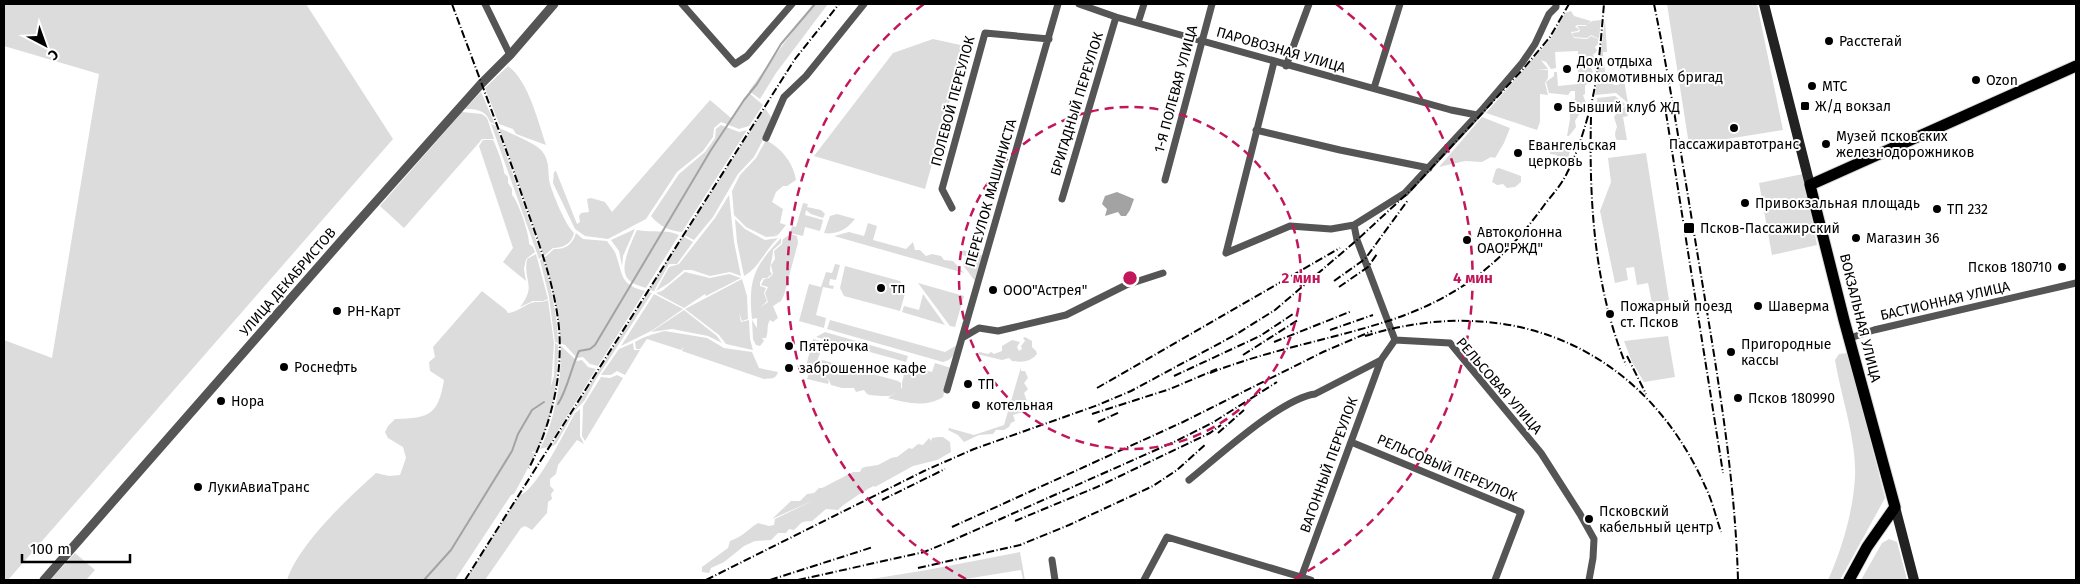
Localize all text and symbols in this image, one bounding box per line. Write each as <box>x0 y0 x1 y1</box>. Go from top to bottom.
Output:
north arrow <box>20 20 70 70</box>
street label: 1-Я ПОЛЕВАЯ УЛИЦА <box>1151 23 1201 155</box>
street label: ПАРОВОЗНАЯ УЛИЦА <box>1214 23 1348 77</box>
street label: БРИГАДНЫЙ ПЕРЕУЛОК <box>1047 29 1107 178</box>
street label: ПОЛЕВОЙ ПЕРЕУЛОК <box>927 33 979 168</box>
place label: Расстегай <box>1839 33 1902 50</box>
marker: Расстегай <box>1823 35 1835 47</box>
text: С <box>45 45 62 63</box>
place label: Дом отдыха локомотивных бригад <box>1576 53 1723 86</box>
marker: Дом отдыха локомотивных бригад <box>1561 63 1573 75</box>
place label: Ozon <box>1986 72 2018 89</box>
marker: Ozon <box>1970 74 1982 86</box>
place label: МТС <box>1822 78 1847 95</box>
marker: МТС <box>1806 80 1818 92</box>
place label: Ж/д вокзал <box>1815 98 1891 115</box>
place label: Бывший клуб ЖД <box>1568 99 1680 116</box>
marker: Ж/д вокзал <box>1799 100 1811 112</box>
marker: Бывший клуб ЖД <box>1552 101 1564 113</box>
street label: ПЕРЕУЛОК МАШИНИСТА <box>962 117 1020 269</box>
marker: Пассажиравтотранс <box>1728 122 1740 134</box>
place label: Музей псковских железнодорожников <box>1836 128 1975 161</box>
place label: Пассажиравтотранс <box>1669 136 1800 153</box>
place label: Евангельская церковь <box>1528 137 1617 170</box>
marker: Музей псковских железнодорожников <box>1820 138 1832 150</box>
marker: Евангельская церковь <box>1512 147 1524 159</box>
place label: Привокзальная площадь <box>1755 195 1920 212</box>
marker: Привокзальная площадь <box>1739 197 1751 209</box>
place label: ТП 232 <box>1947 201 1988 218</box>
marker: ТП 232 <box>1931 203 1943 215</box>
place label: Псков-Пассажирский <box>1700 220 1840 237</box>
marker: Псков-Пассажирский <box>1682 221 1696 235</box>
street label: УЛИЦА ДЕКАБРИСТОВ <box>236 224 340 340</box>
place label: Автоколонна ОАО"РЖД" <box>1477 224 1562 257</box>
place label: Магазин 36 <box>1866 230 1939 247</box>
marker: Магазин 36 <box>1850 232 1862 244</box>
marker: Автоколонна ОАО"РЖД" <box>1461 234 1473 246</box>
street label: ВОКЗАЛЬНАЯ УЛИЦА <box>1836 252 1884 384</box>
place label: Псков 180710 <box>1968 259 2052 276</box>
marker: Псков 180710 <box>2056 261 2068 273</box>
centre of rings <box>1121 269 1139 287</box>
text: 2 мин <box>1281 269 1321 287</box>
text: 4 мин <box>1453 269 1493 287</box>
street label: БАСТИОННАЯ УЛИЦА <box>1878 278 2012 324</box>
place label: тп <box>891 280 906 297</box>
marker: тп <box>875 282 887 294</box>
place label: ООО"Астрея" <box>1003 282 1087 299</box>
marker: ООО"Астрея" <box>987 284 999 296</box>
place label: Пожарный поезд ст. Псков <box>1620 298 1733 331</box>
place label: Шаверма <box>1768 298 1829 315</box>
marker: Шаверма <box>1752 300 1764 312</box>
place label: РН-Карт <box>347 303 401 320</box>
marker: РН-Карт <box>331 305 343 317</box>
marker: Пожарный поезд ст. Псков <box>1604 308 1616 320</box>
street label: РЕЛЬСОВАЯ УЛИЦА <box>1453 334 1545 438</box>
place label: Пригородные кассы <box>1741 336 1831 369</box>
place label: Пятёрочка <box>799 338 869 355</box>
marker: Пятёрочка <box>783 340 795 352</box>
marker: Пригородные кассы <box>1725 346 1737 358</box>
place label: Роснефть <box>294 359 357 376</box>
place label: заброшенное кафе <box>799 360 927 377</box>
marker: Роснефть <box>278 361 290 373</box>
marker: заброшенное кафе <box>783 362 795 374</box>
place label: ТП <box>978 376 995 393</box>
marker: ТП <box>962 378 974 390</box>
place label: Псков 180990 <box>1748 390 1835 407</box>
marker: Псков 180990 <box>1732 392 1744 404</box>
place label: Нора <box>231 393 265 410</box>
street label: ВАГОННЫЙ ПЕРЕУЛОК <box>1297 394 1362 535</box>
marker: Нора <box>215 395 227 407</box>
place label: котельная <box>986 397 1053 414</box>
marker: котельная <box>970 399 982 411</box>
street label: РЕЛЬСОВЫЙ ПЕРЕУЛОК <box>1374 431 1520 505</box>
place label: ЛукиАвиаТранс <box>208 479 310 496</box>
marker: ЛукиАвиаТранс <box>192 481 204 493</box>
place label: Псковский кабельный центр <box>1599 503 1714 536</box>
marker: Псковский кабельный центр <box>1583 513 1595 525</box>
scale bar <box>22 532 130 564</box>
text: 100 m <box>30 540 70 558</box>

